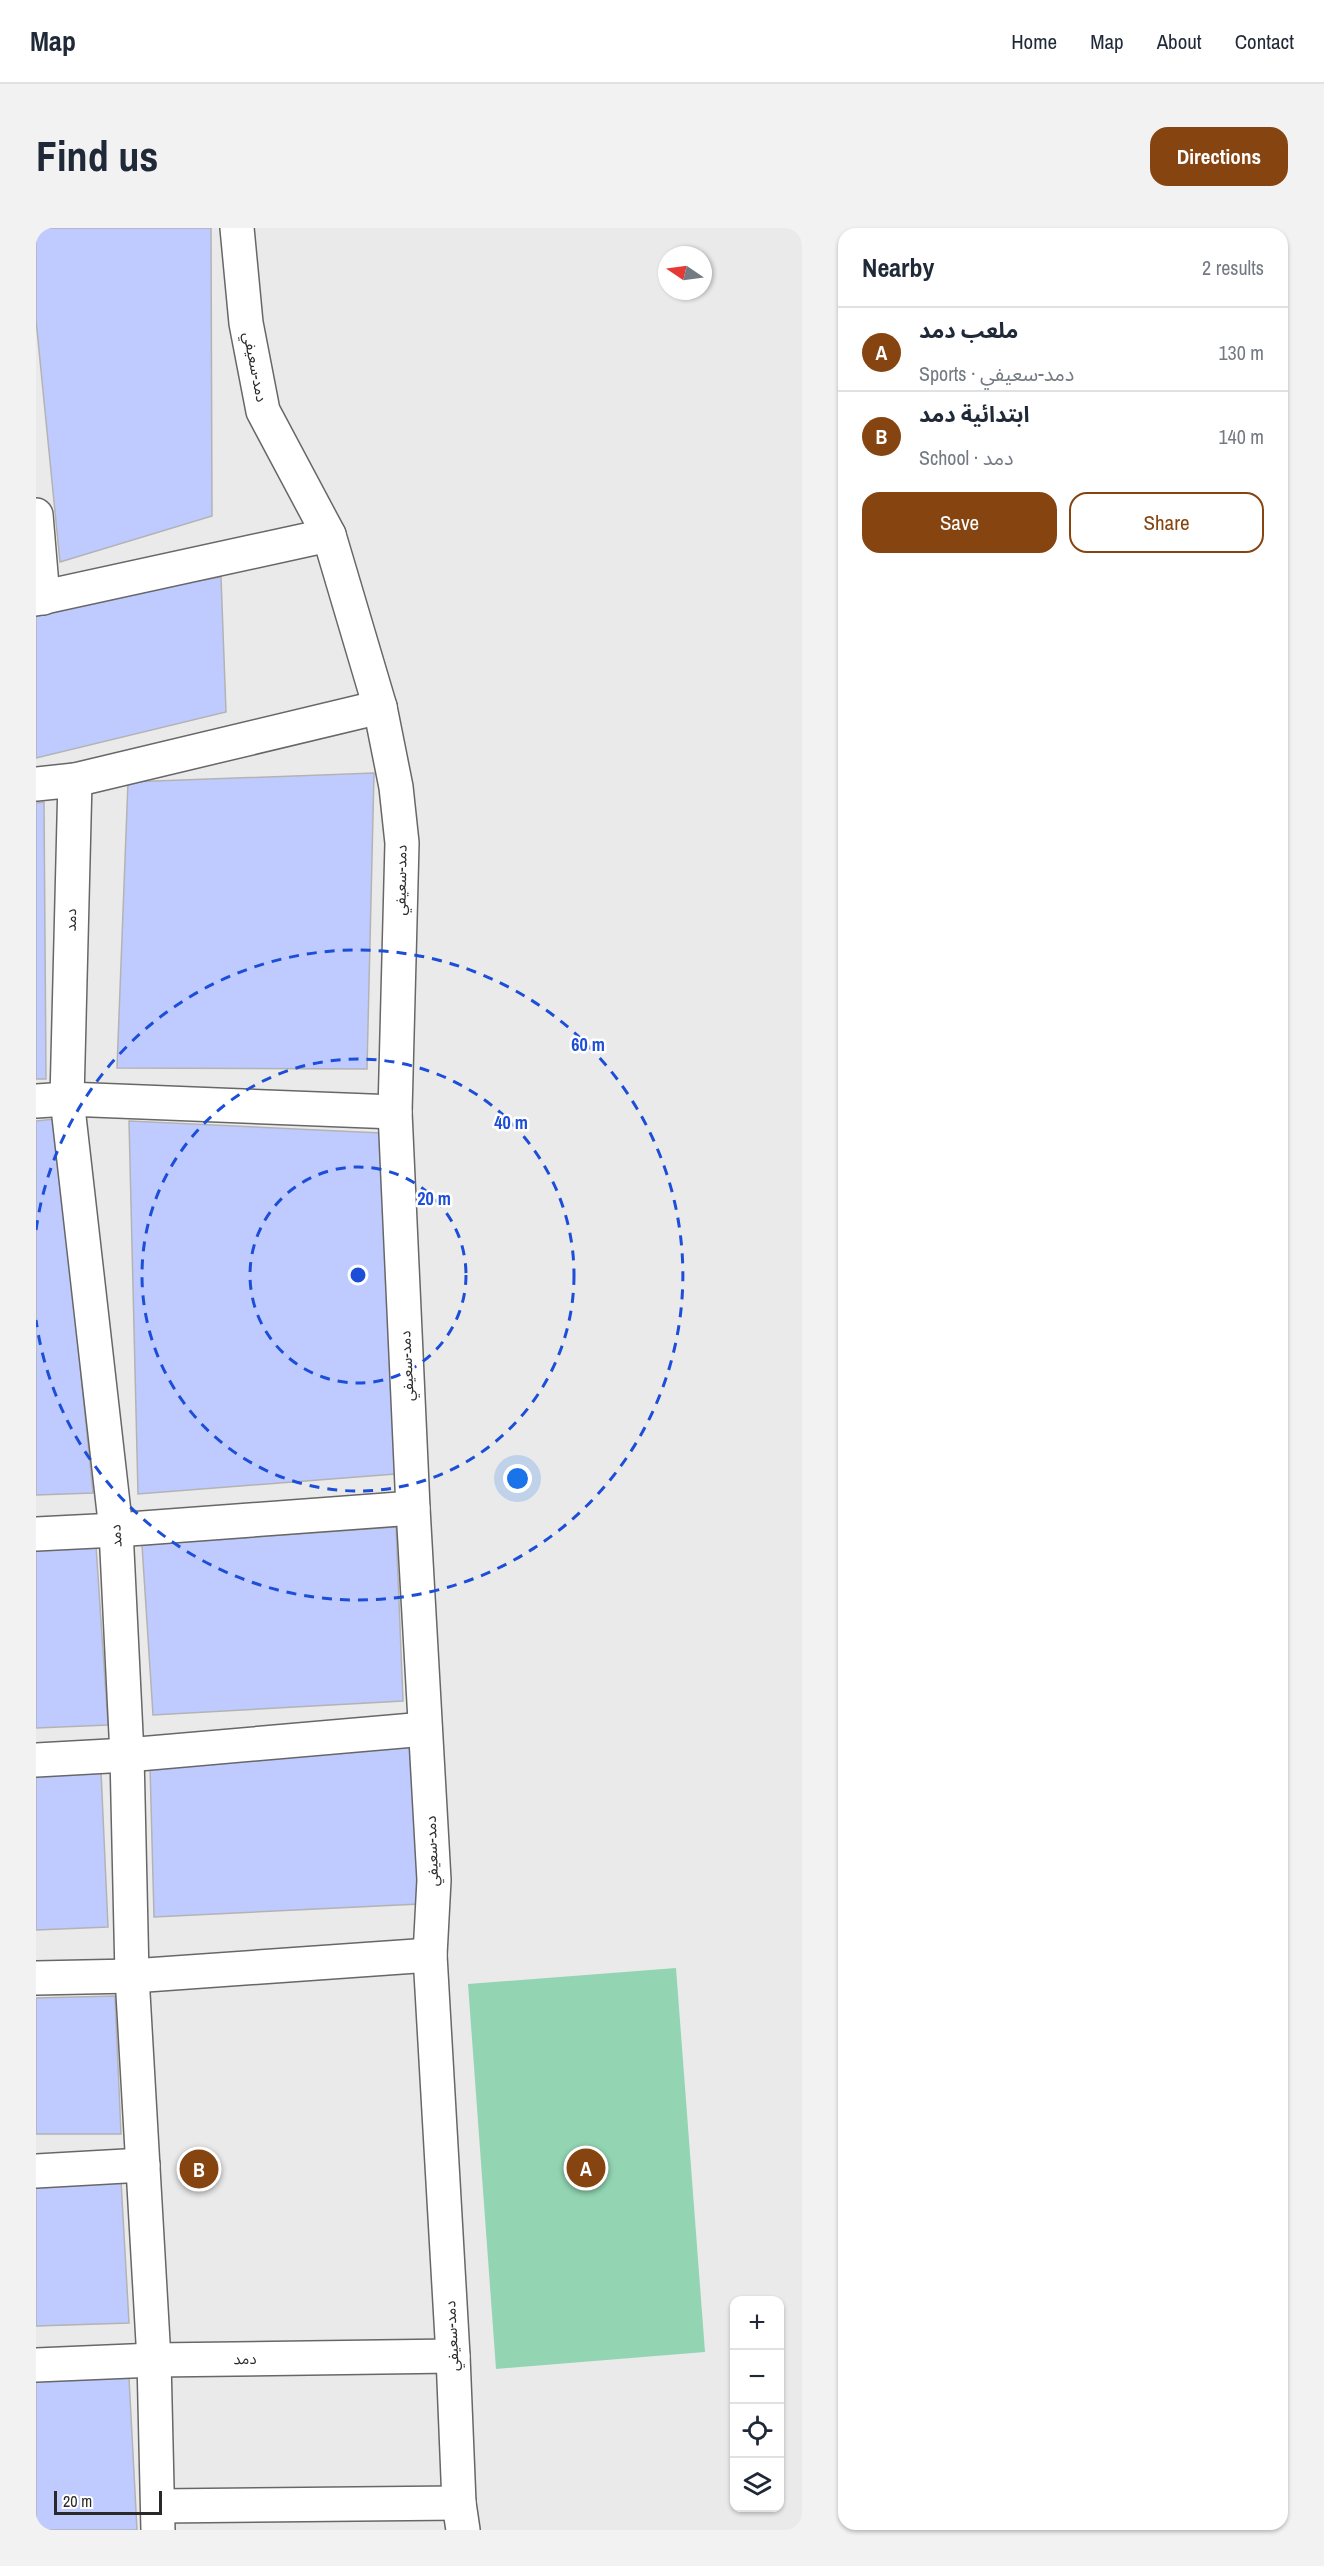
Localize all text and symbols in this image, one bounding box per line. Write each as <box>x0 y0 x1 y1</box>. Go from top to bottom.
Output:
text: Map <box>30 22 76 60</box>
text: Home <box>1011 27 1057 56</box>
text: Map <box>1090 27 1124 56</box>
text: About <box>1157 27 1202 56</box>
text: Contact <box>1235 27 1294 56</box>
button: Directions <box>1150 127 1288 186</box>
text: Find us <box>36 128 158 184</box>
north arrow <box>658 246 712 300</box>
text: Nearby <box>862 250 934 285</box>
text: 2 results <box>1202 254 1264 281</box>
text: ملعب دمد <box>919 315 1018 345</box>
street label: دمد-سعيفي <box>237 330 273 404</box>
text: A <box>876 339 887 366</box>
text: 130 m <box>1218 339 1264 366</box>
text: Sports · دمد-سعيفي <box>919 360 1074 387</box>
text: ابتدائية دمد <box>919 399 1030 429</box>
text: B <box>876 423 887 450</box>
text: 140 m <box>1218 423 1264 450</box>
text: School · دمد <box>919 444 1014 471</box>
button: Save <box>862 492 1057 553</box>
button: Share <box>1069 492 1264 553</box>
street label: دمد-سعيفي <box>389 844 413 916</box>
street label: دمد <box>60 908 81 932</box>
text: 60 m <box>571 1032 605 1057</box>
text: 40 m <box>494 1110 528 1135</box>
text: 20 m <box>417 1186 451 1211</box>
centre of rings <box>348 1265 368 1285</box>
street label: دمد-سعيفي <box>394 1330 420 1402</box>
your location <box>503 1464 532 1493</box>
street label: دمد <box>104 1524 127 1548</box>
street label: دمد-سعيفي <box>420 1815 445 1887</box>
pin: B <box>180 2146 218 2192</box>
pin: A <box>566 2146 606 2190</box>
map controls <box>730 2296 784 2512</box>
button: + <box>730 2296 784 2350</box>
street label: دمد-سعيفي <box>439 2300 465 2372</box>
street label: دمد <box>233 2348 257 2369</box>
button: − <box>730 2350 784 2404</box>
button: locate <box>730 2404 784 2458</box>
button: layers <box>730 2458 784 2512</box>
scale bar <box>54 2488 162 2516</box>
text: 20 m <box>63 2490 92 2512</box>

